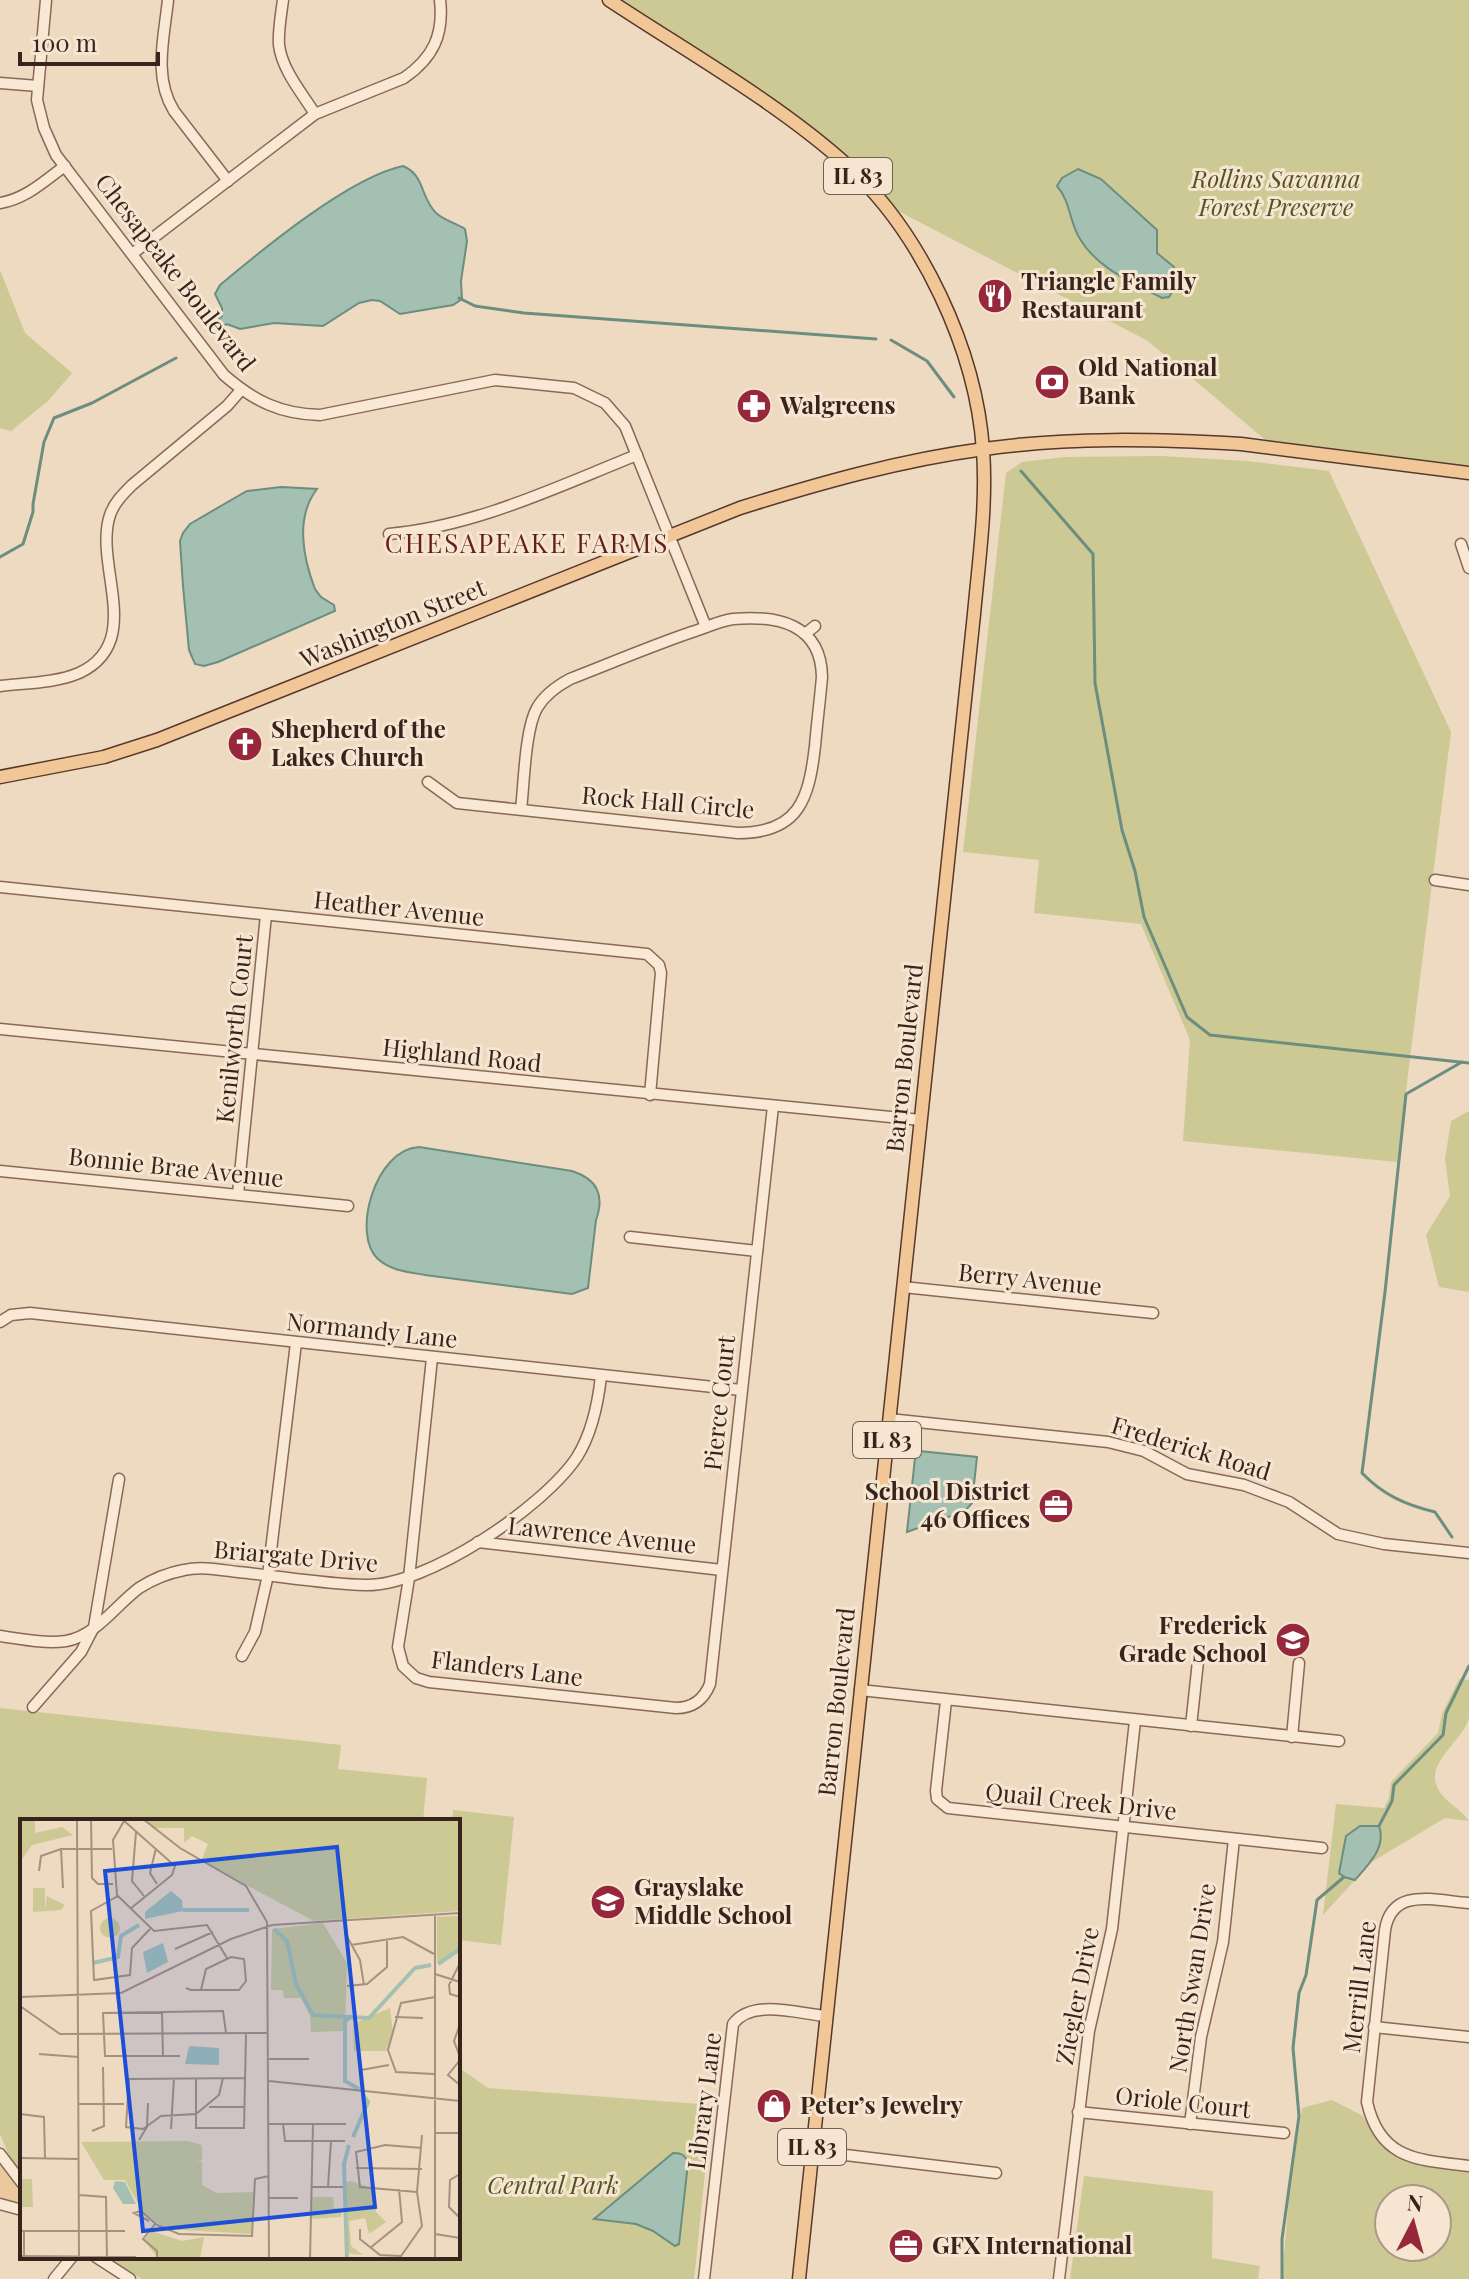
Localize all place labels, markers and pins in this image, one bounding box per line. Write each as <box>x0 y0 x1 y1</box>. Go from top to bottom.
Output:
place label: Triangle Family Restaurant <box>1021 264 1197 324</box>
restaurant icon: Triangle Family Restaurant <box>976 277 1014 315</box>
place label: Old National Bank <box>1078 350 1218 410</box>
bank icon: Old National Bank <box>1033 363 1071 401</box>
pharmacy icon: Walgreens <box>735 387 773 425</box>
place label: Walgreens <box>779 388 896 420</box>
place label: Shepherd of the Lakes Church <box>271 712 446 772</box>
church icon: Shepherd of the Lakes Church <box>226 725 264 763</box>
place label: School District 46 Offices <box>865 1474 1031 1534</box>
office icon: School District 46 Offices <box>1037 1487 1075 1525</box>
place label: Frederick Grade School <box>1119 1608 1268 1668</box>
school or university icon: Frederick Grade School <box>1274 1621 1312 1659</box>
place label: Grayslake Middle School <box>634 1870 793 1930</box>
school or university icon: Grayslake Middle School <box>589 1883 627 1921</box>
shop icon: Peter’s Jewelry <box>755 2087 793 2125</box>
place label: Peter’s Jewelry <box>800 2088 964 2120</box>
office icon: GFX International <box>887 2227 925 2265</box>
place label: GFX International <box>932 2228 1133 2260</box>

